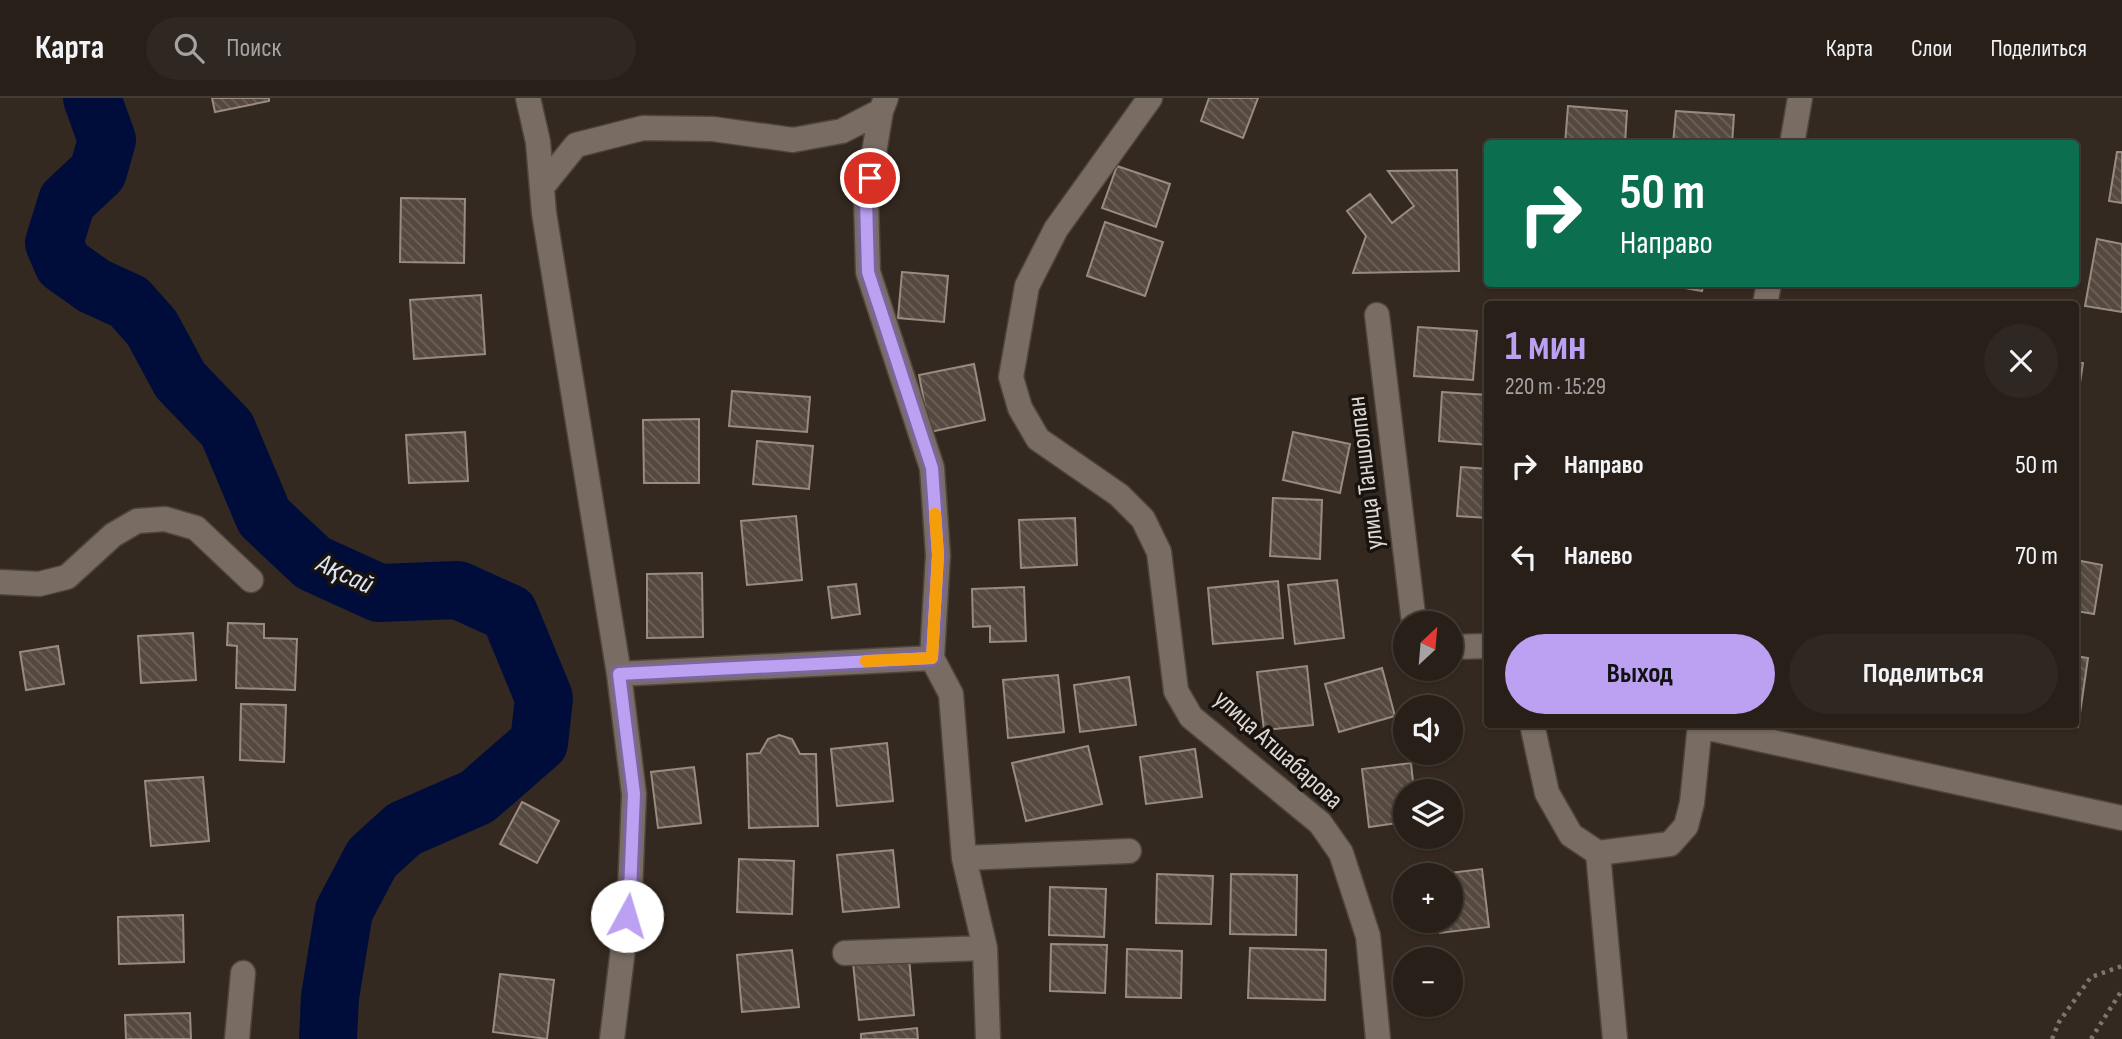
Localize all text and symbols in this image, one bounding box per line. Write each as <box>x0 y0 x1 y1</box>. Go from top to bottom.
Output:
search box <box>146 17 636 80</box>
text: Карта <box>35 28 104 68</box>
icon: search <box>170 29 208 67</box>
text: Поиск <box>226 33 281 64</box>
text: Карта <box>1826 34 1873 63</box>
text: Слои <box>1911 34 1952 63</box>
text: Поделиться <box>1990 34 2087 63</box>
pin <box>840 148 900 208</box>
icon: arrive <box>851 159 889 197</box>
text: 50 m <box>1620 164 1705 223</box>
icon: right <box>1505 168 1596 259</box>
text: Направо <box>1620 224 1713 263</box>
text: 1 мин <box>1505 321 1586 372</box>
button: close <box>1984 324 2058 398</box>
text: 220 m · 15:29 <box>1505 373 1606 401</box>
street label: улица Таншолпан <box>1341 395 1391 551</box>
icon: right <box>1505 447 1543 485</box>
text: Направо <box>1564 450 1643 481</box>
text: 50 m <box>2015 450 2058 481</box>
icon: left <box>1505 538 1543 576</box>
text: Налево <box>1564 541 1633 572</box>
text: 70 m <box>2015 541 2058 572</box>
water label: Ақсай <box>311 546 379 602</box>
north arrow <box>1393 611 1463 681</box>
map controls <box>1393 611 1463 1017</box>
button: Выход <box>1505 634 1775 714</box>
button: Поделиться <box>1789 634 2058 714</box>
street label: улица Атшабарова <box>1207 684 1349 816</box>
button: sound <box>1393 695 1463 765</box>
button: layers <box>1393 779 1463 849</box>
button: + <box>1393 863 1463 933</box>
position arrow <box>590 879 664 953</box>
button: − <box>1393 947 1463 1017</box>

